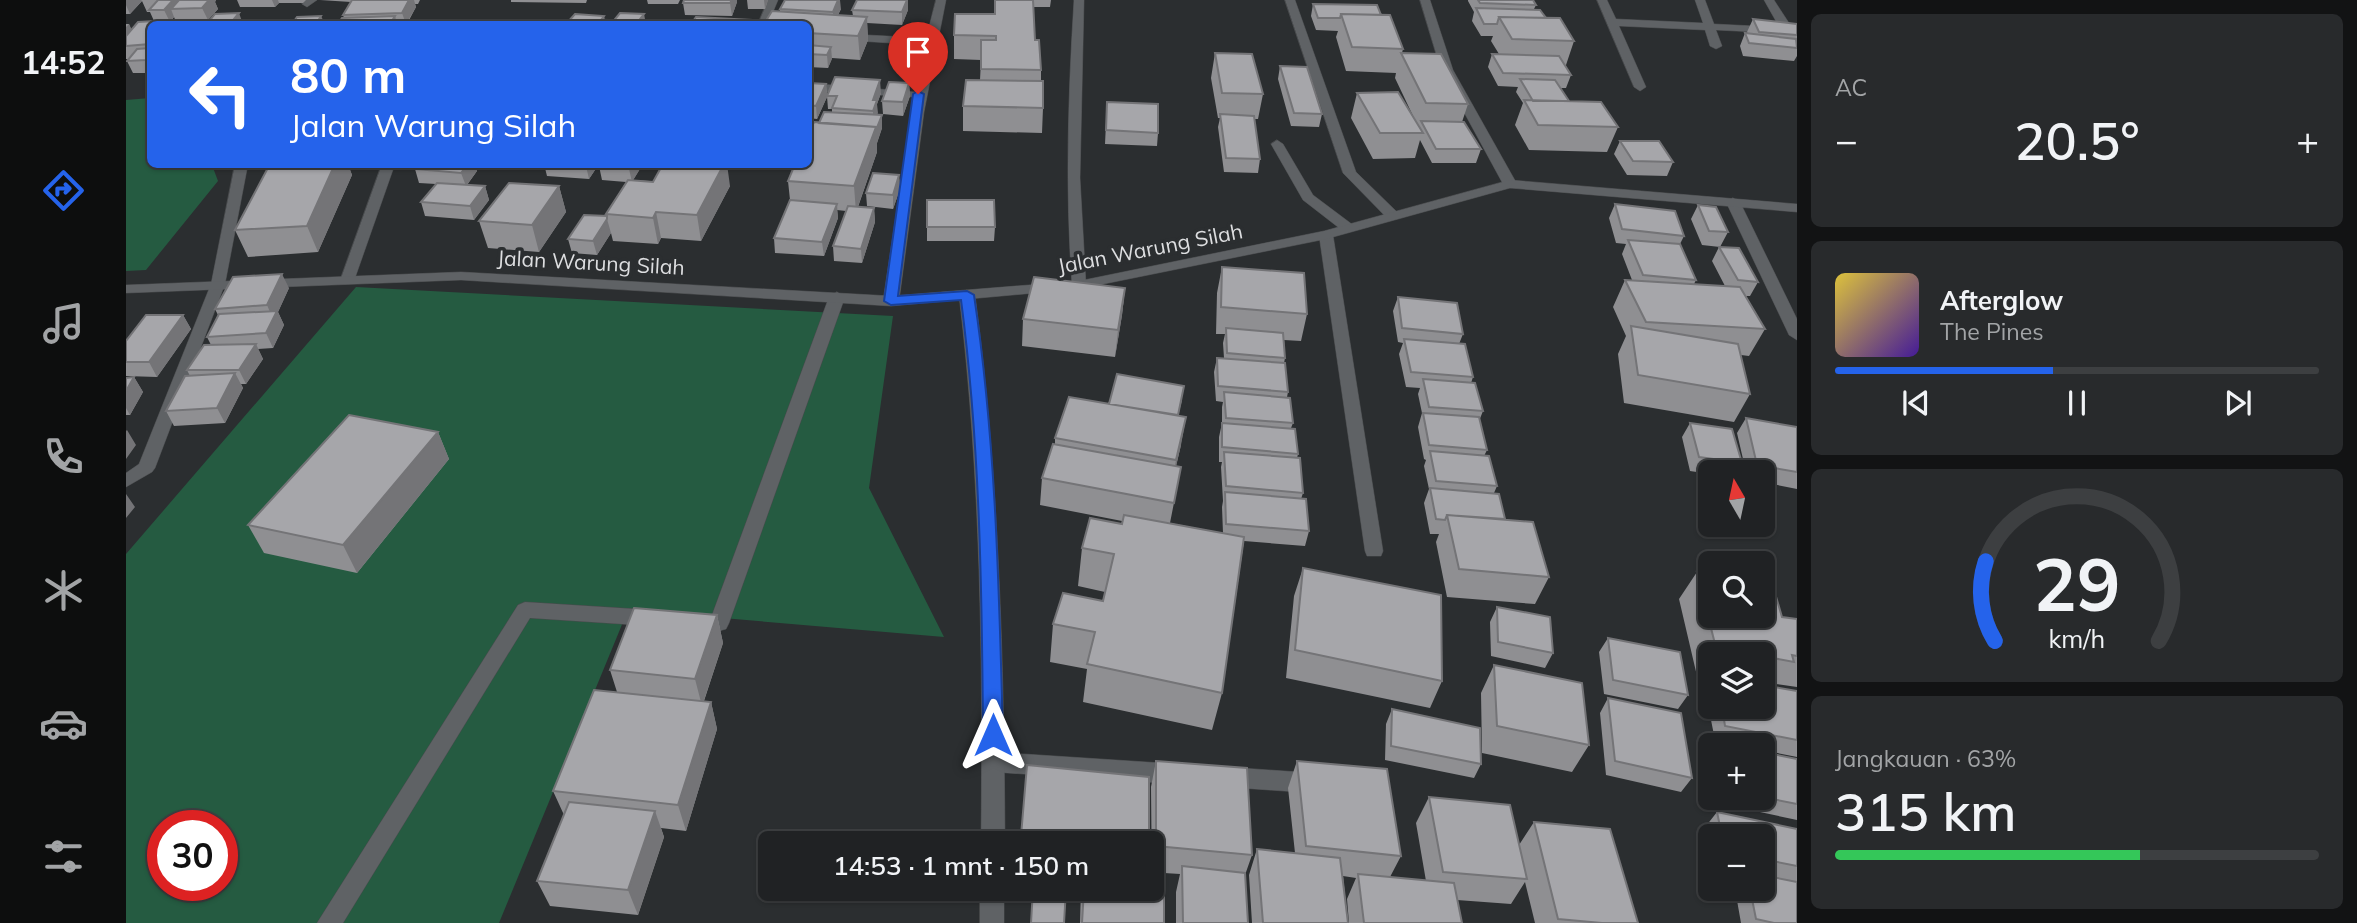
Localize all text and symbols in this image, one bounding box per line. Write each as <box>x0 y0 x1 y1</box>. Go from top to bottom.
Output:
pin <box>888 22 948 94</box>
icon: arrive <box>899 33 937 71</box>
text: 14:52 <box>21 42 105 82</box>
text: 80 m <box>290 44 406 105</box>
icon: left <box>175 49 266 140</box>
text: AC <box>1835 73 1867 102</box>
text: Jalan Warung Silah <box>290 105 576 145</box>
text: 20.5° <box>2014 108 2140 173</box>
text: − <box>1835 116 1858 164</box>
text: + <box>2296 116 2319 164</box>
icon: directions <box>39 166 88 215</box>
street label: Jalan Warung Silah <box>1055 217 1245 279</box>
street label: Jalan Warung Silah <box>497 244 685 280</box>
text: Afterglow <box>1940 284 2063 317</box>
icon: music <box>39 299 88 348</box>
text: The Pines <box>1940 317 2044 346</box>
icon: previous <box>1897 384 1935 422</box>
icon: pause <box>2058 384 2096 422</box>
icon: next <box>2219 384 2257 422</box>
icon: phone <box>39 432 88 481</box>
north arrow <box>1698 460 1774 537</box>
map controls <box>1698 460 1775 901</box>
text: 29 <box>2033 539 2121 630</box>
button: search <box>1698 551 1775 628</box>
icon: climate <box>39 566 88 615</box>
text: km/h <box>2049 623 2105 654</box>
button: layers <box>1698 642 1775 719</box>
position arrow <box>956 698 1030 772</box>
icon: car <box>39 699 88 748</box>
button: + <box>1698 733 1775 810</box>
text: Jangkauan · 63% <box>1835 744 2016 773</box>
text: 315 km <box>1835 779 2016 844</box>
speed limit sign: 30 <box>147 810 238 901</box>
button: − <box>1698 824 1775 901</box>
icon: filters <box>39 832 88 881</box>
text: 14:53 · 1 mnt · 150 m <box>833 849 1089 882</box>

